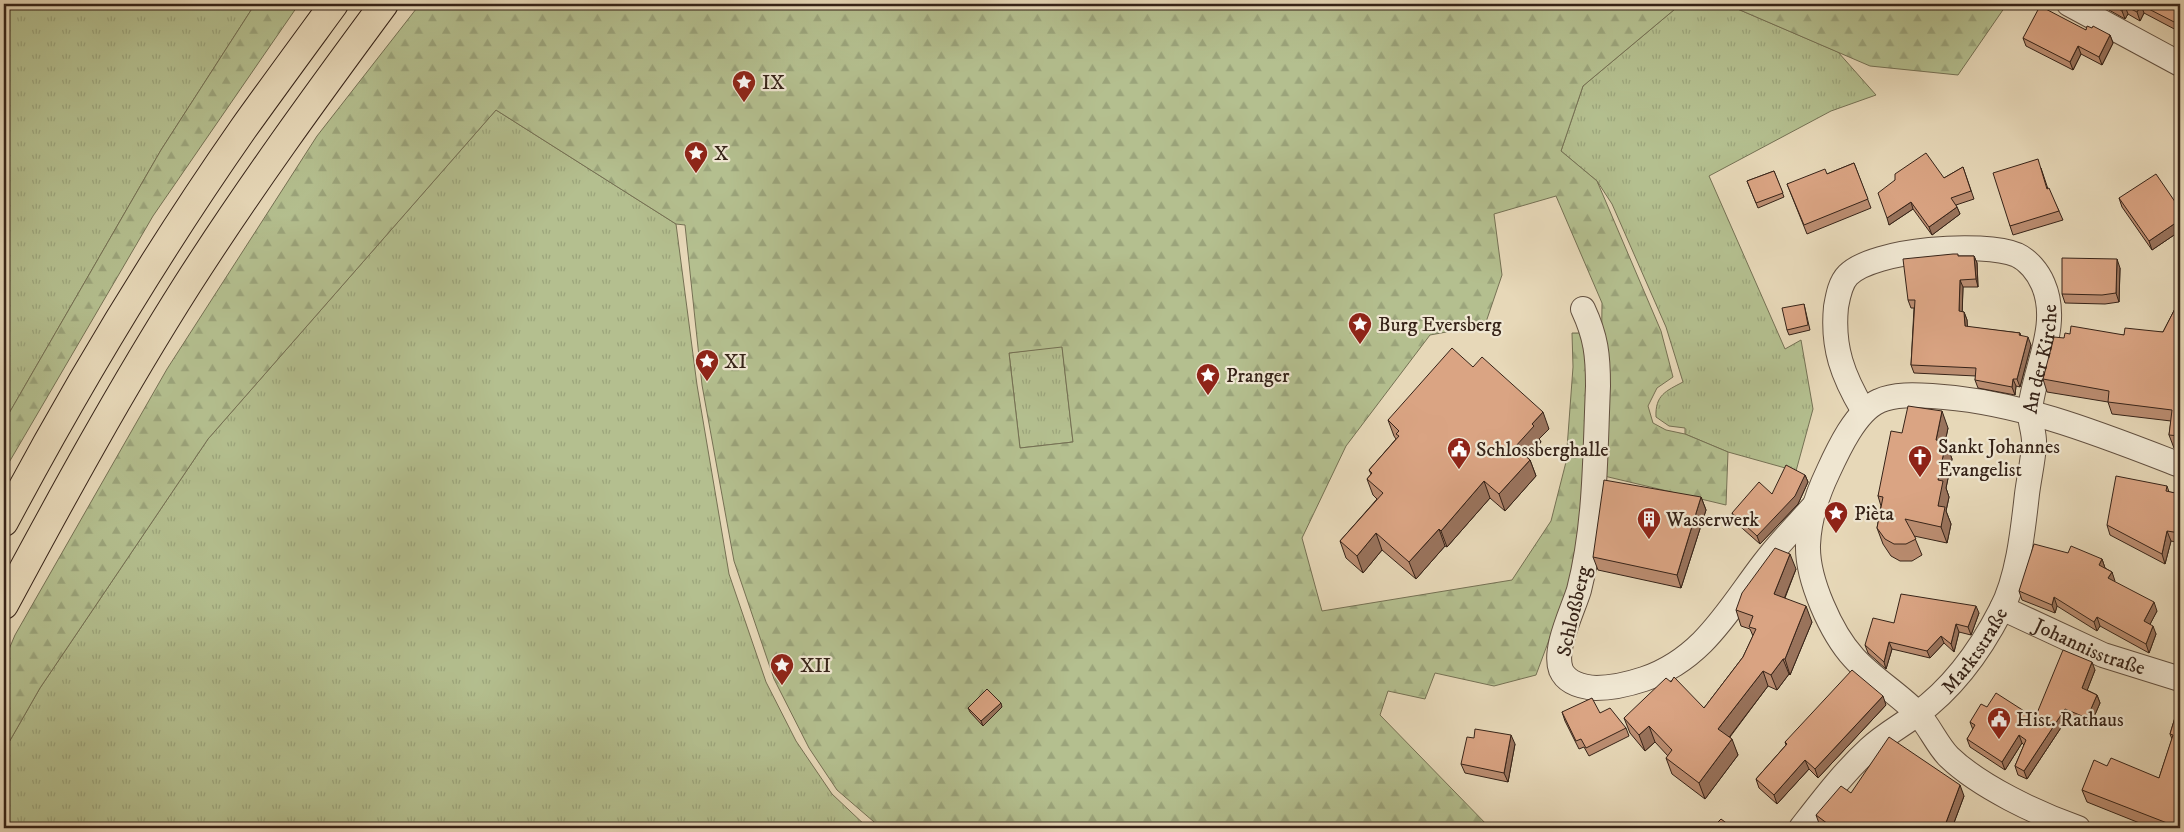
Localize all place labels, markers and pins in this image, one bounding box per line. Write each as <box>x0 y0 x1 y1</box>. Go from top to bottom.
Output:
place icon: IX <box>731 69 757 103</box>
place label: IX <box>762 71 785 96</box>
place icon: X <box>683 140 709 174</box>
place label: X <box>714 142 729 167</box>
place icon: Burg Eversberg <box>1347 311 1373 345</box>
place label: Burg Eversberg <box>1378 313 1502 338</box>
place icon: XI <box>694 348 720 382</box>
place label: XI <box>724 350 747 375</box>
place icon: Pranger <box>1195 362 1221 396</box>
place label: Pranger <box>1226 364 1290 389</box>
place label: Sankt Johannes Evangelist <box>1938 435 2060 483</box>
public building icon: Schlossberghalle <box>1446 436 1472 470</box>
place label: Schlossberghalle <box>1476 438 1609 463</box>
church icon: Sankt Johannes Evangelist <box>1907 444 1933 478</box>
place icon: Pièta <box>1823 500 1849 534</box>
place label: Pièta <box>1854 502 1894 527</box>
building icon: Wasserwerk <box>1636 506 1662 540</box>
place label: Wasserwerk <box>1665 508 1759 533</box>
place icon: XII <box>769 652 795 686</box>
place label: XII <box>800 654 831 679</box>
public building icon: Hist. Rathaus <box>1986 706 2012 740</box>
place label: Hist. Rathaus <box>2016 708 2124 733</box>

